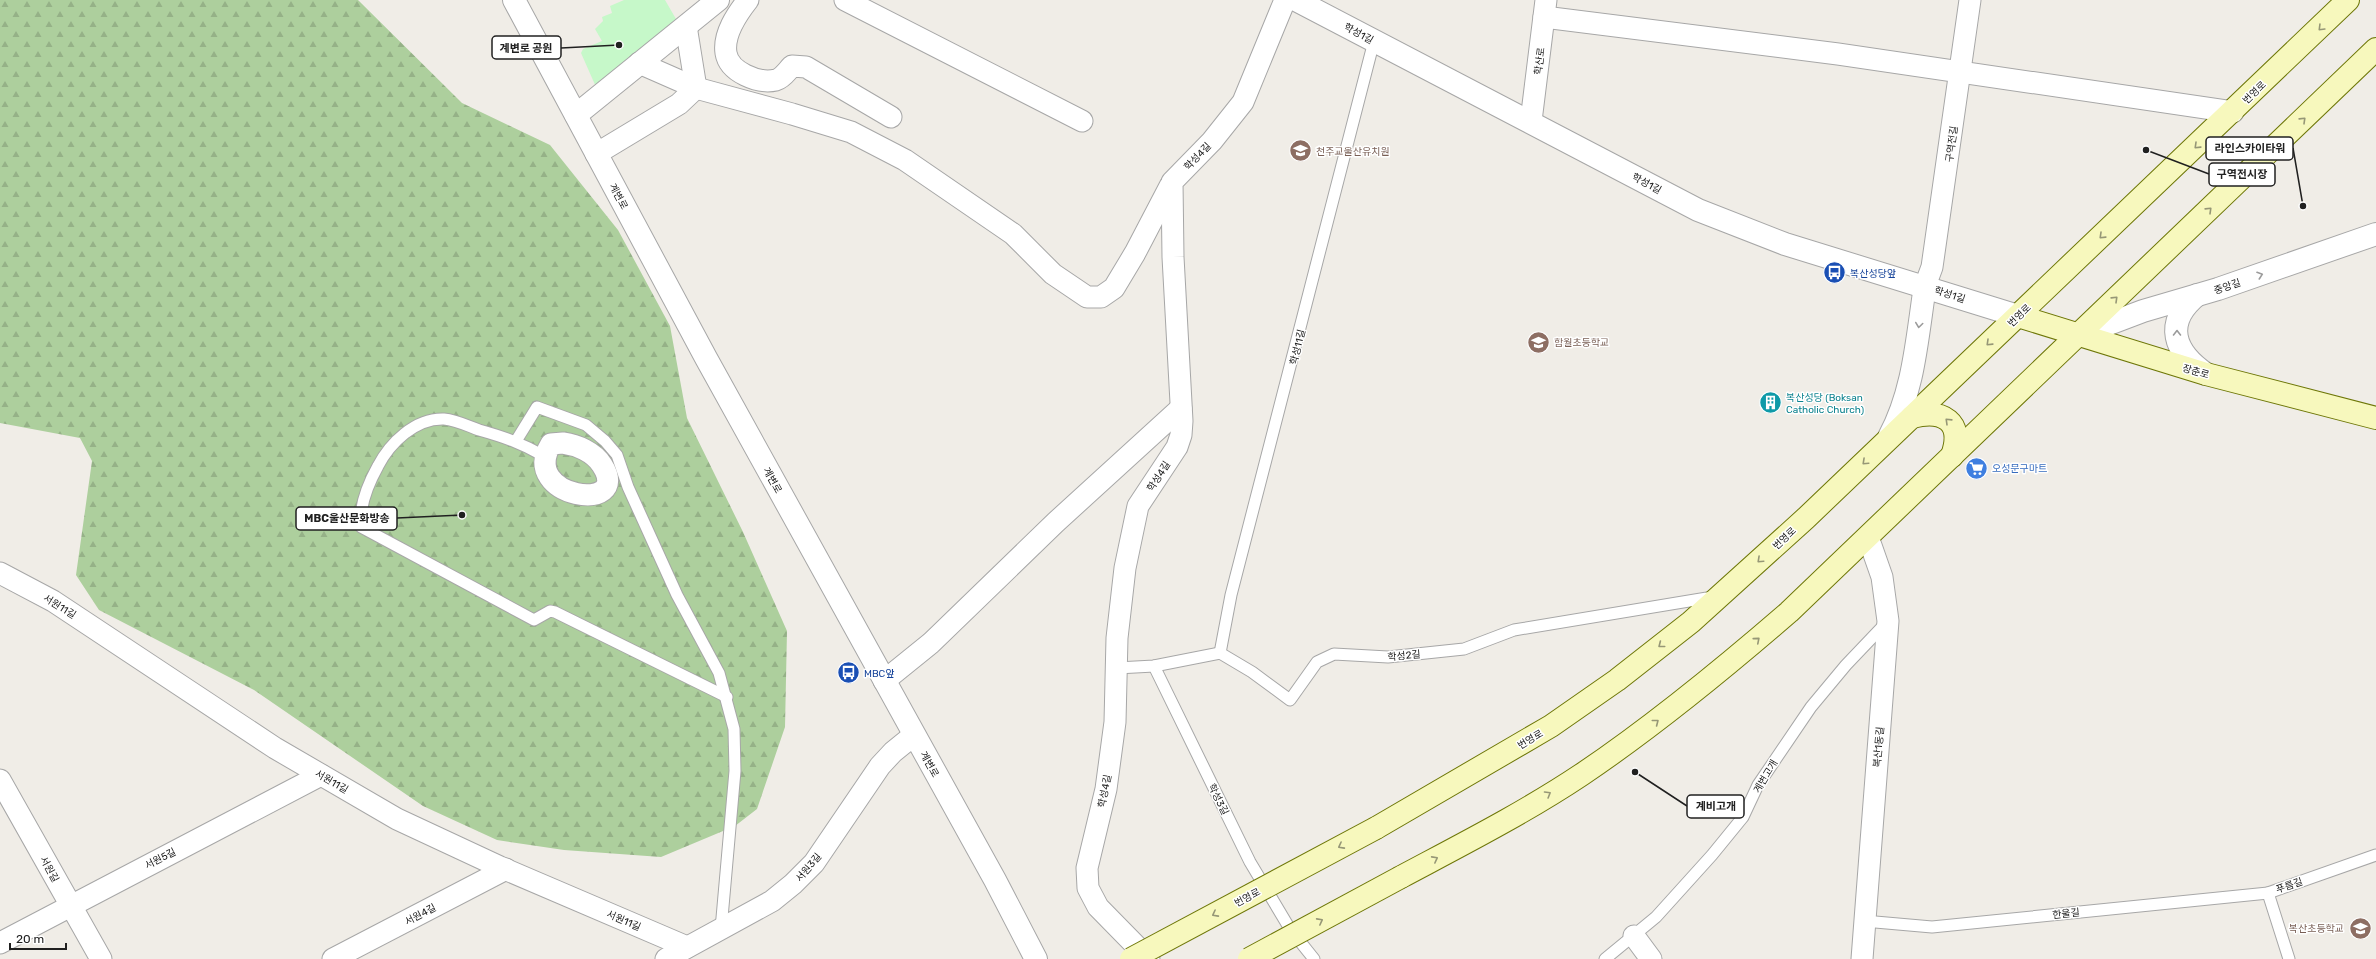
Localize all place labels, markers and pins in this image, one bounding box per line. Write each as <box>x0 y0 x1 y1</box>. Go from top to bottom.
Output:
callout: 계변로 공원 <box>492 36 561 59</box>
callout: 라인스카이타워 <box>2206 137 2293 160</box>
school or university icon: 천주교울산유치원 <box>1287 138 1313 164</box>
place label: 천주교울산유치원 <box>1316 146 1390 158</box>
callout: 구역전시장 <box>2209 163 2275 186</box>
bus stop icon: 복산성당앞 <box>1821 260 1847 286</box>
place label: 복산성당앞 <box>1850 268 1896 280</box>
school or university icon: 함월초등학교 <box>1526 329 1552 355</box>
place label: 함월초등학교 <box>1554 337 1609 349</box>
building icon: 복산성당 (Boksan Catholic Church) <box>1757 390 1783 416</box>
place label: 복산성당 (Boksan Catholic Church) <box>1786 392 1864 416</box>
supermarket icon: 오성문구마트 <box>1963 455 1989 481</box>
place label: 오성문구마트 <box>1992 463 2047 475</box>
callout: MBC울산문화방송 <box>296 507 397 530</box>
bus stop icon: MBC앞 <box>836 660 862 686</box>
place label: MBC앞 <box>864 668 894 680</box>
callout: 계비고개 <box>1687 795 1744 818</box>
school or university icon: 복산초등학교 <box>2347 915 2373 941</box>
place label: 복산초등학교 <box>2289 923 2344 935</box>

